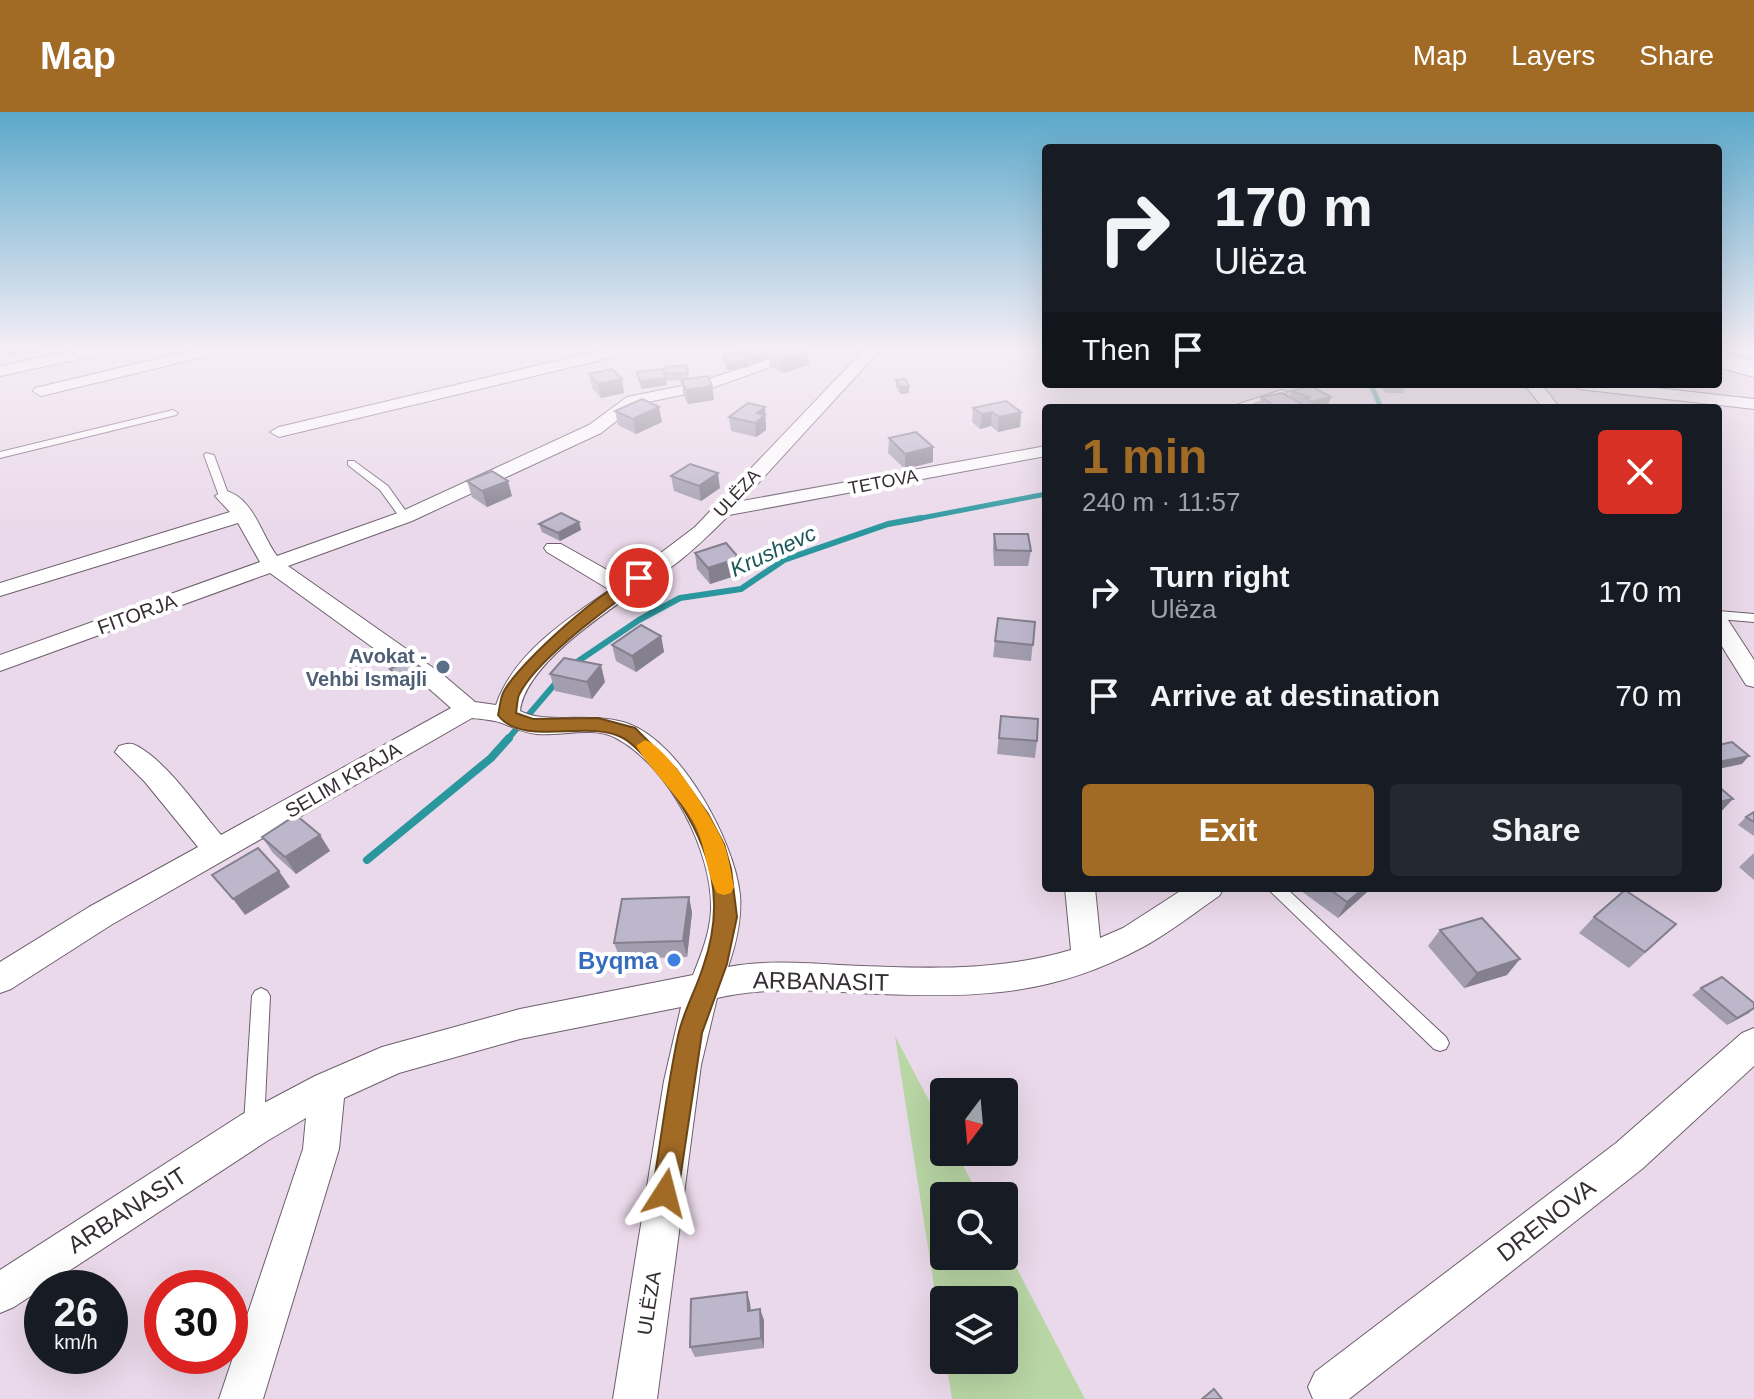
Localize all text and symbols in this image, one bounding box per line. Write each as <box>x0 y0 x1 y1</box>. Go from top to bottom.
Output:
text: Map <box>40 35 116 77</box>
text: Map <box>1413 40 1467 71</box>
text: Layers <box>1511 40 1595 71</box>
text: Share <box>1639 40 1714 71</box>
text: 170 m <box>1214 175 1373 238</box>
icon: right <box>1082 176 1186 280</box>
text: Ulëza <box>1214 241 1306 282</box>
icon: arrive <box>1166 328 1210 372</box>
text: Then <box>1082 333 1150 366</box>
text: 1 min <box>1082 430 1207 483</box>
button: close <box>1598 430 1682 514</box>
street label: ULËZA <box>710 465 764 521</box>
street label: TETOVA <box>847 465 919 499</box>
text: 240 m · 11:57 <box>1082 487 1241 517</box>
water label: Krushevc <box>726 520 820 582</box>
pin <box>605 544 673 612</box>
icon: arrive <box>617 556 661 600</box>
text: Turn right <box>1150 560 1289 593</box>
icon: right <box>1082 570 1126 614</box>
text: 170 m <box>1599 575 1682 608</box>
street label: FITORJA <box>94 589 180 639</box>
text: Ulëza <box>1150 594 1216 624</box>
place label: Avokat - Vehbi Ismajli <box>306 645 427 690</box>
marker: Avokat - Vehbi Ismajli <box>434 658 452 676</box>
icon: arrive <box>1082 674 1126 718</box>
text: Arrive at destination <box>1150 679 1440 712</box>
text: 70 m <box>1615 679 1682 712</box>
street label: SELIM KRAJA <box>281 738 405 822</box>
button: Exit <box>1082 784 1374 876</box>
button: Share <box>1390 784 1682 876</box>
place label: Byqma <box>578 947 659 974</box>
marker: Byqma <box>665 951 683 969</box>
street label: ARBANASIT <box>753 966 890 996</box>
north arrow <box>930 1078 1018 1166</box>
map controls <box>930 1078 1018 1374</box>
position arrow <box>623 1151 707 1235</box>
street label: ARBANASIT <box>63 1161 192 1258</box>
street label: DRENOVA <box>1492 1173 1600 1267</box>
button: search <box>930 1182 1018 1270</box>
street label: ULËZA <box>633 1269 665 1337</box>
speed limit sign: 30 <box>144 1270 248 1374</box>
button: layers <box>930 1286 1018 1374</box>
text: 26 <box>54 1290 98 1334</box>
text: km/h <box>54 1331 98 1353</box>

